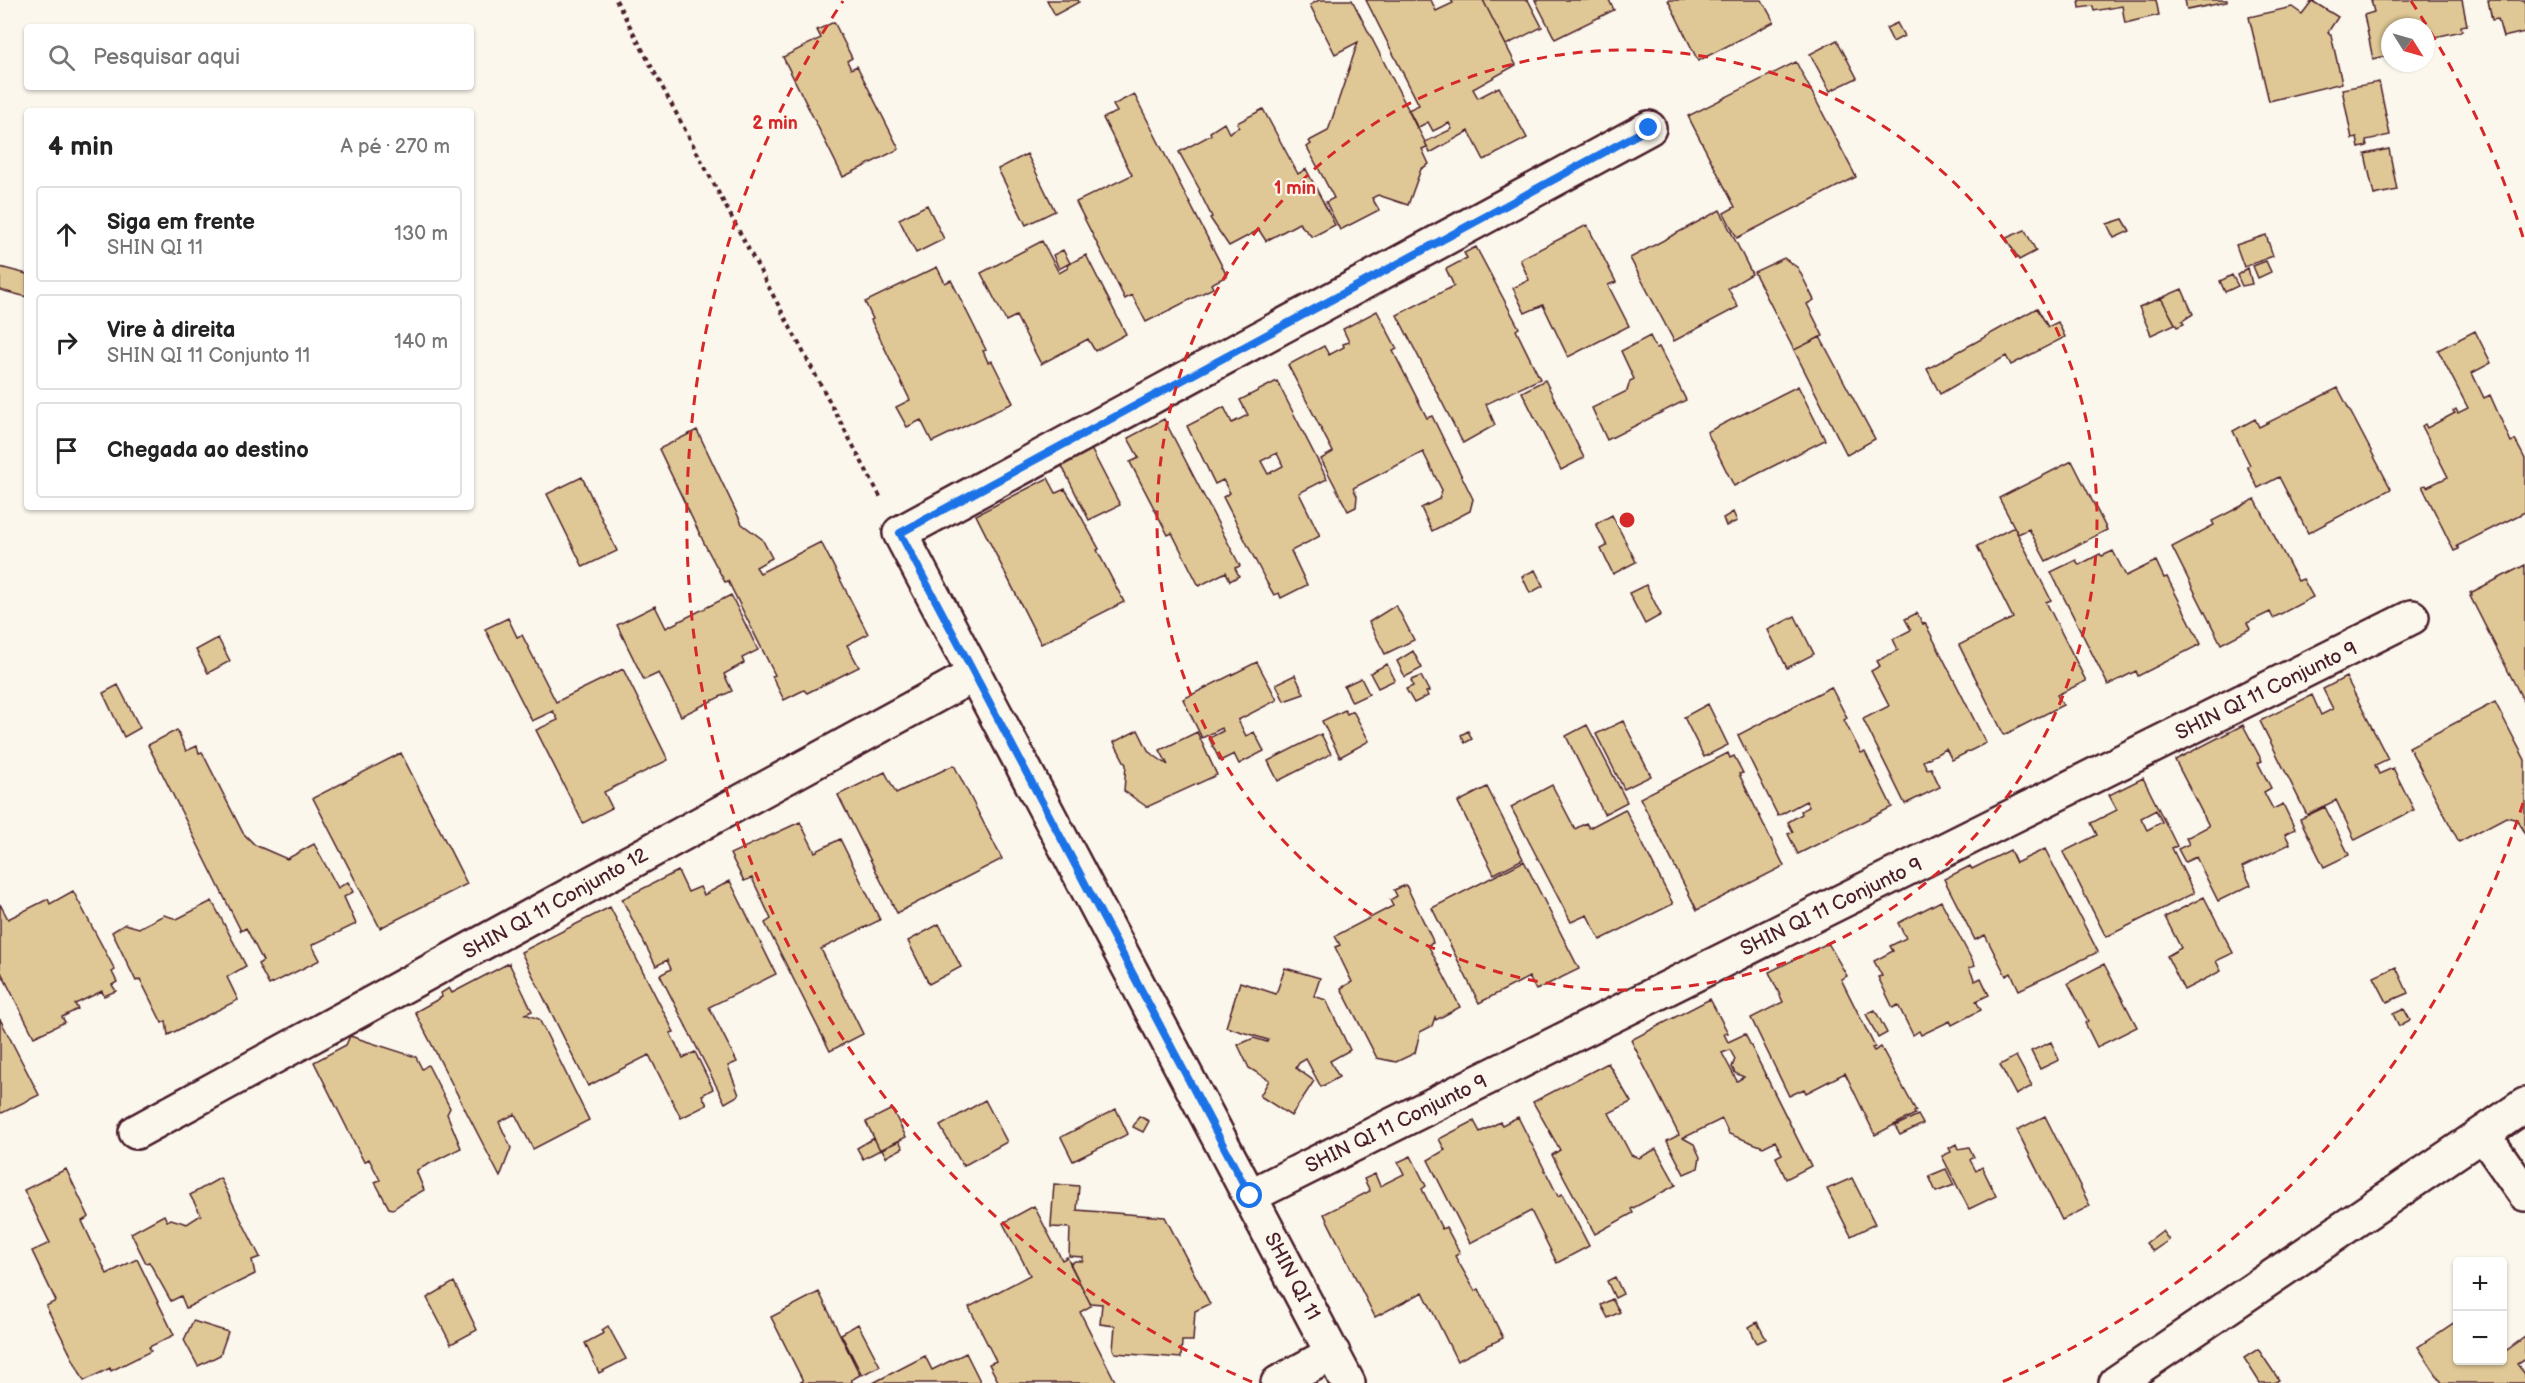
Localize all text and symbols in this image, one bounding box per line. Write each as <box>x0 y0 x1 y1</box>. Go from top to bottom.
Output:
north arrow <box>2381 18 2435 72</box>
search box <box>24 24 474 90</box>
icon: search <box>45 41 78 74</box>
text: Pesquisar aqui <box>93 44 240 71</box>
text: 2 min <box>752 113 798 134</box>
route end <box>1635 114 1661 140</box>
text: 4 min <box>48 132 113 163</box>
text: A pé · 270 m <box>340 135 450 159</box>
text: 1 min <box>1274 178 1316 199</box>
text: Siga em frente <box>107 209 255 236</box>
icon: ahead <box>50 218 83 251</box>
text: 130 m <box>394 222 448 246</box>
text: SHIN QI 11 <box>107 236 203 260</box>
text: Vire à direita <box>107 317 235 344</box>
icon: right <box>50 326 83 359</box>
text: 140 m <box>394 330 448 354</box>
text: SHIN QI 11 Conjunto 11 <box>107 344 310 368</box>
icon: arrive <box>50 434 83 467</box>
text: Chegada ao destino <box>107 437 309 464</box>
centre of rings <box>1617 510 1637 530</box>
street label: SHIN QI 11 Conjunto 9 <box>2172 636 2361 745</box>
street label: SHIN QI 11 Conjunto 12 <box>459 843 652 965</box>
street label: SHIN QI 11 Conjunto 9 <box>1737 852 1926 961</box>
street label: SHIN QI 11 Conjunto 9 <box>1302 1069 1491 1178</box>
route start <box>1236 1182 1262 1208</box>
street label: SHIN QI 11 <box>1259 1228 1325 1324</box>
map controls <box>2453 1257 2507 1365</box>
button: + <box>2453 1257 2507 1311</box>
button: − <box>2453 1311 2507 1365</box>

